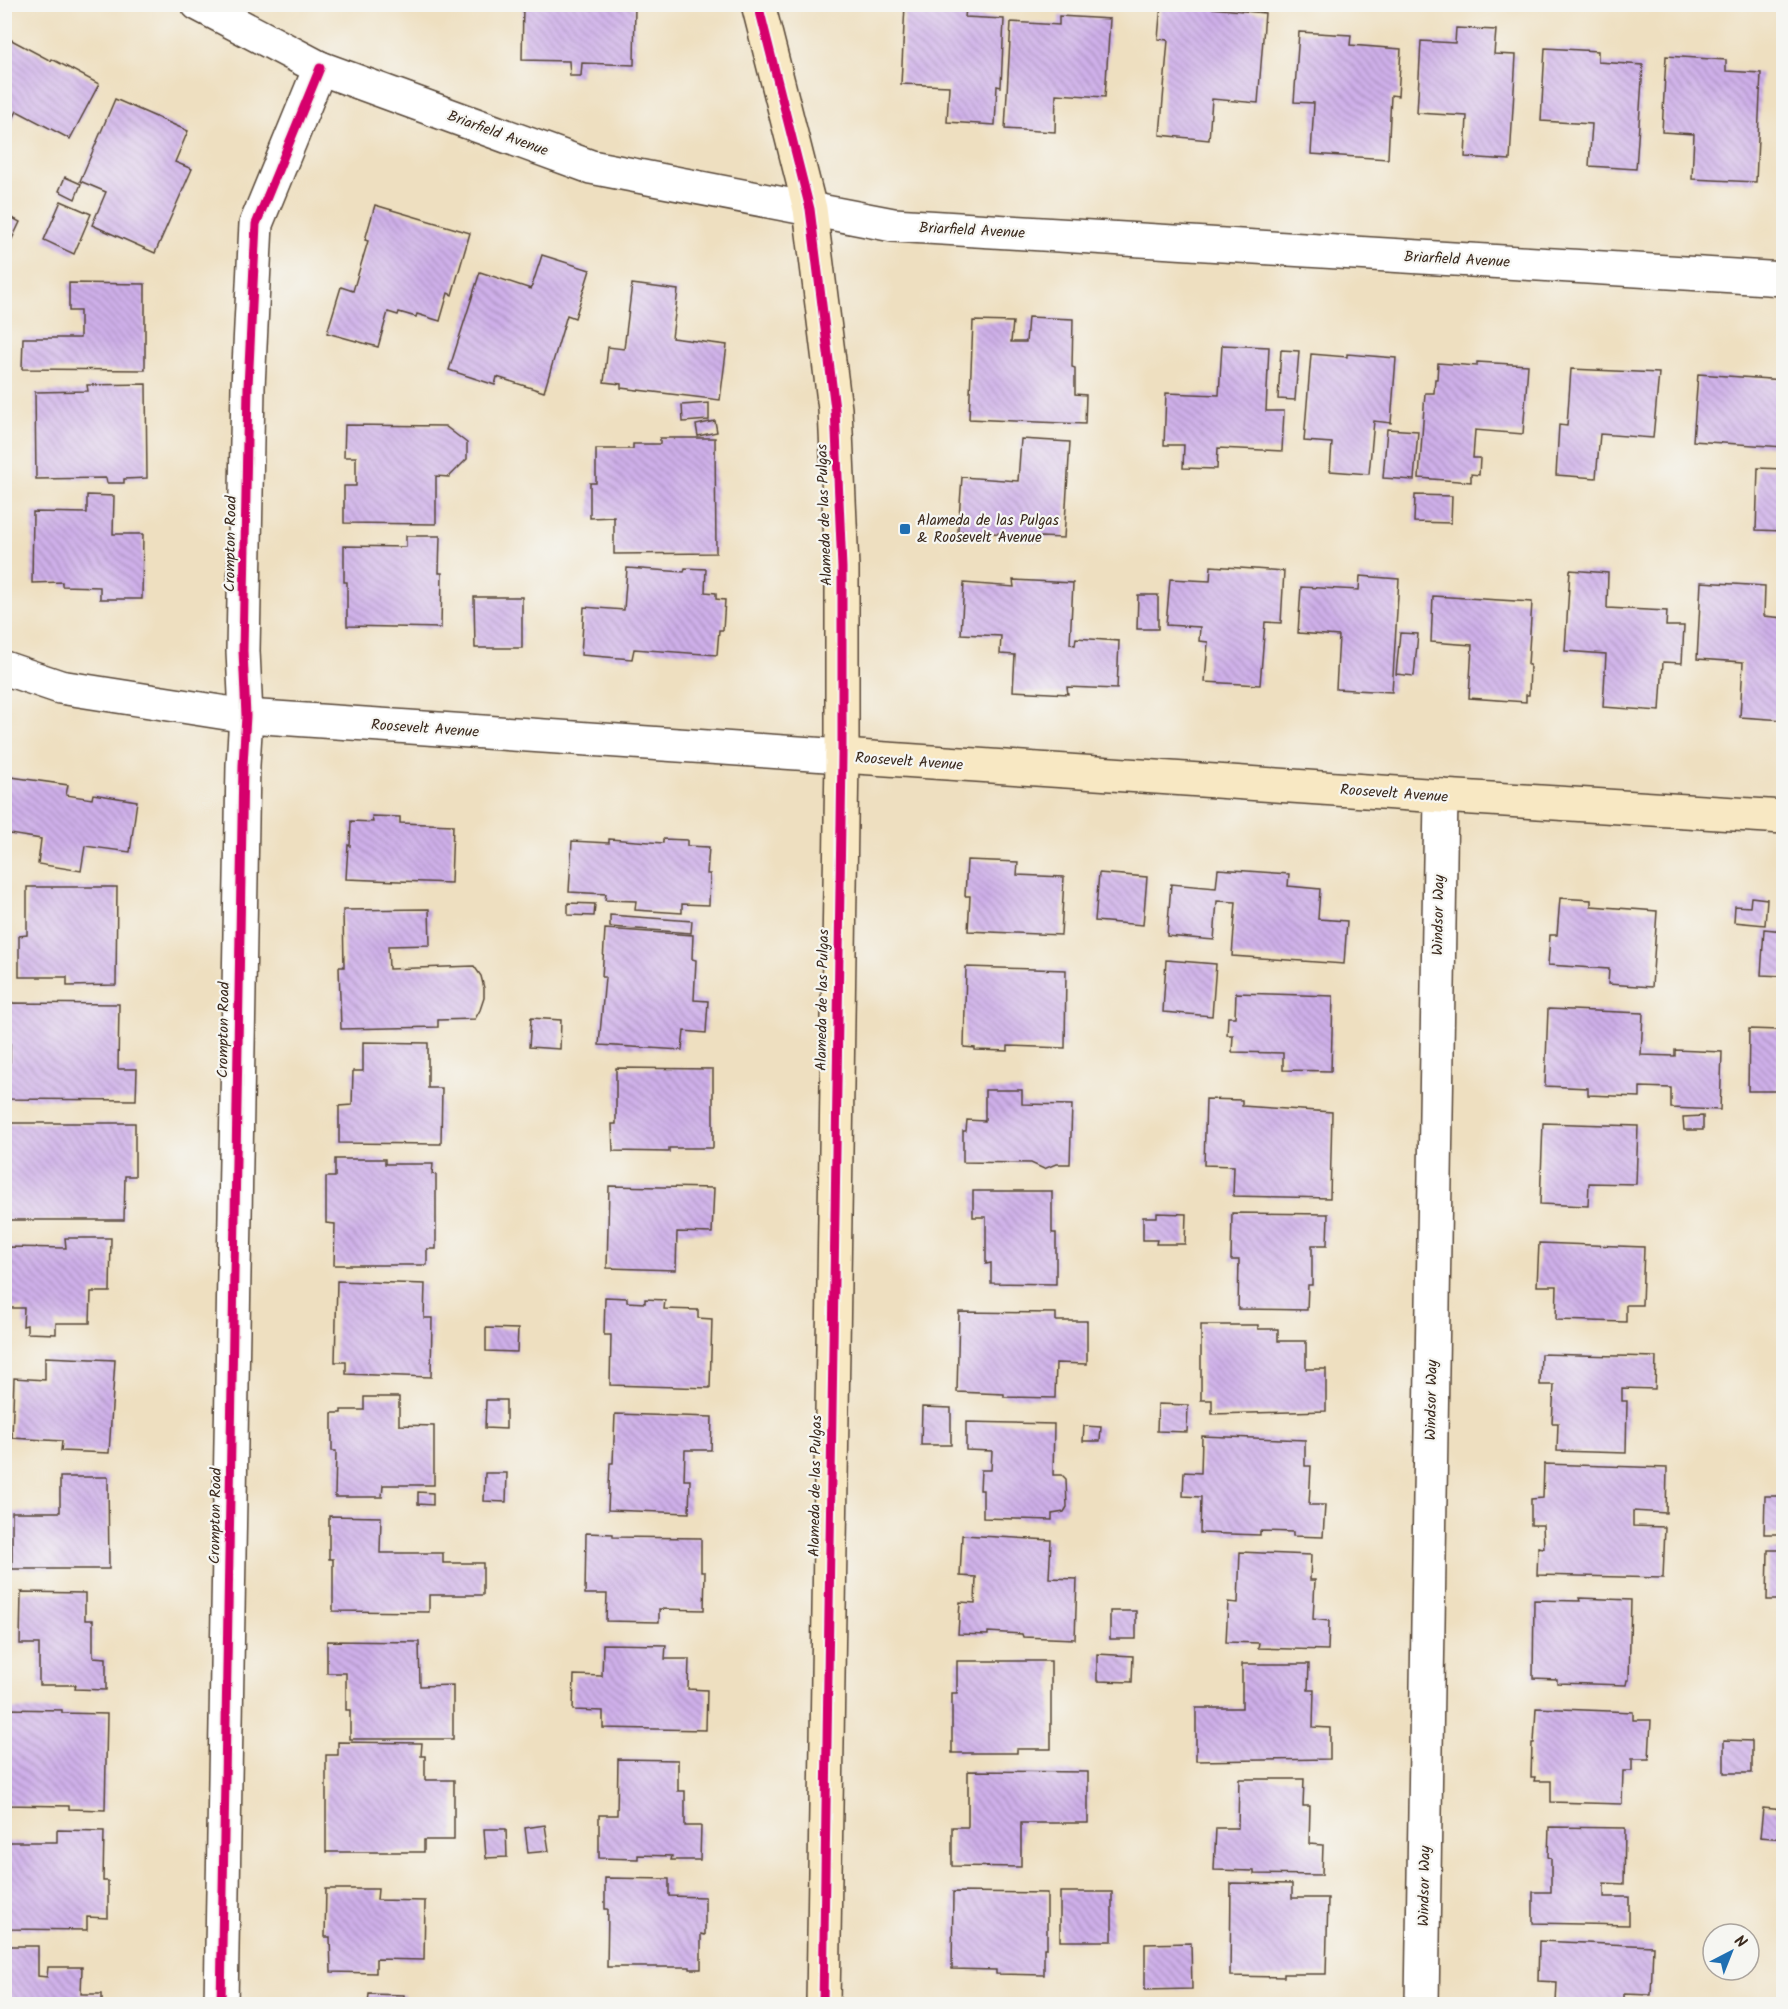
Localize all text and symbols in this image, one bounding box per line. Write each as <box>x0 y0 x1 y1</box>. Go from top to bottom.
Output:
street label: Briarfield Avenue <box>444 105 552 163</box>
street label: Briarfield Avenue <box>918 216 1026 246</box>
street label: Briarfield Avenue <box>1403 245 1511 275</box>
street label: Alameda de las Pulgas <box>811 443 839 586</box>
street label: Crompton Road <box>218 495 244 592</box>
place label: Alameda de las Pulgas & Roosevelt Avenue <box>917 509 1060 550</box>
marker: Alameda de las Pulgas & Roosevelt Avenue <box>898 522 912 536</box>
street label: Roosevelt Avenue <box>370 713 480 745</box>
street label: Roosevelt Avenue <box>854 746 964 778</box>
street label: Roosevelt Avenue <box>1339 778 1449 810</box>
street label: Windsor Way <box>1426 873 1452 956</box>
street label: Alameda de las Pulgas <box>810 928 836 1071</box>
street label: Crompton Road <box>211 981 237 1078</box>
street label: Windsor Way <box>1419 1358 1445 1441</box>
street label: Alameda de las Pulgas <box>803 1414 829 1557</box>
street label: Crompton Road <box>203 1467 229 1564</box>
street label: Windsor Way <box>1412 1844 1438 1927</box>
north arrow <box>1701 1922 1761 1982</box>
text: N <box>1728 1929 1752 1955</box>

